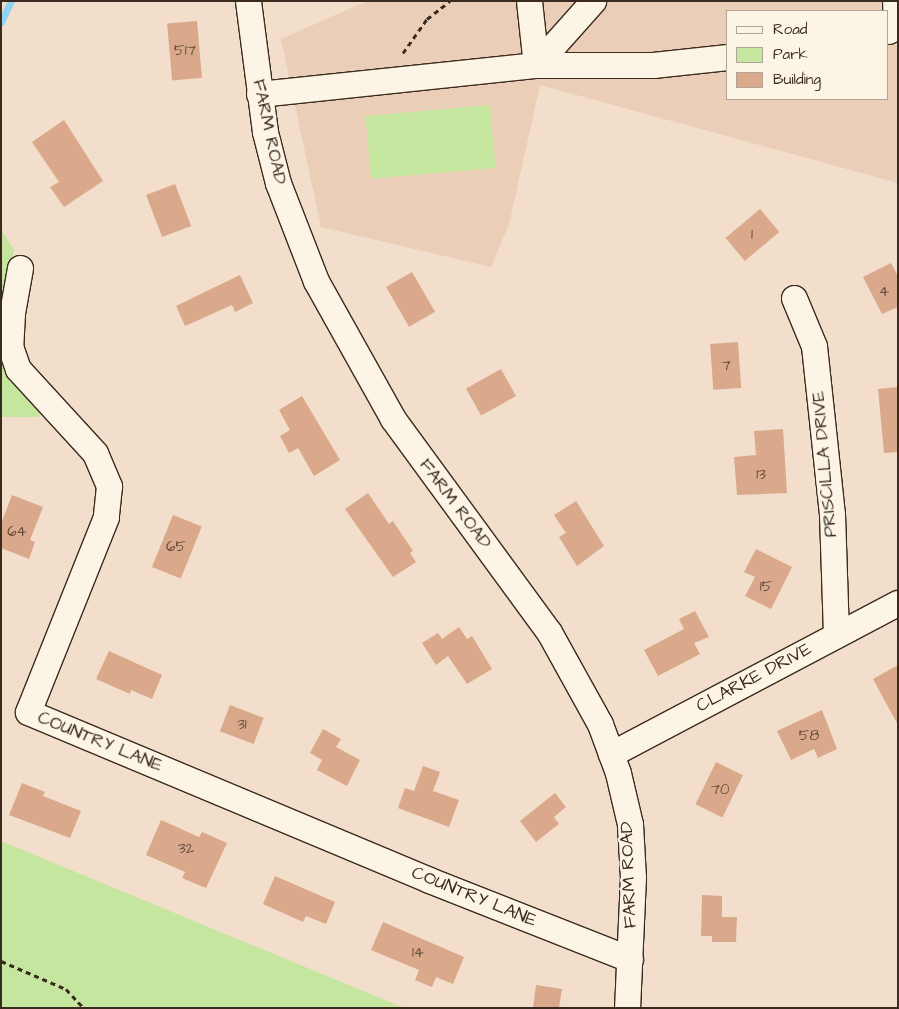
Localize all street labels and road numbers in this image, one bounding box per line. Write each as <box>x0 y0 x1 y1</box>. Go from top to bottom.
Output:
street label: FARM ROAD <box>247 77 291 187</box>
street label: PRISCILLA DRIVE <box>808 390 842 538</box>
street label: FARM ROAD <box>414 455 496 553</box>
street label: CLARKE DRIVE <box>693 639 815 717</box>
street label: COUNTRY LANE <box>34 707 166 777</box>
street label: FARM ROAD <box>616 821 642 929</box>
street label: COUNTRY LANE <box>408 862 540 932</box>

